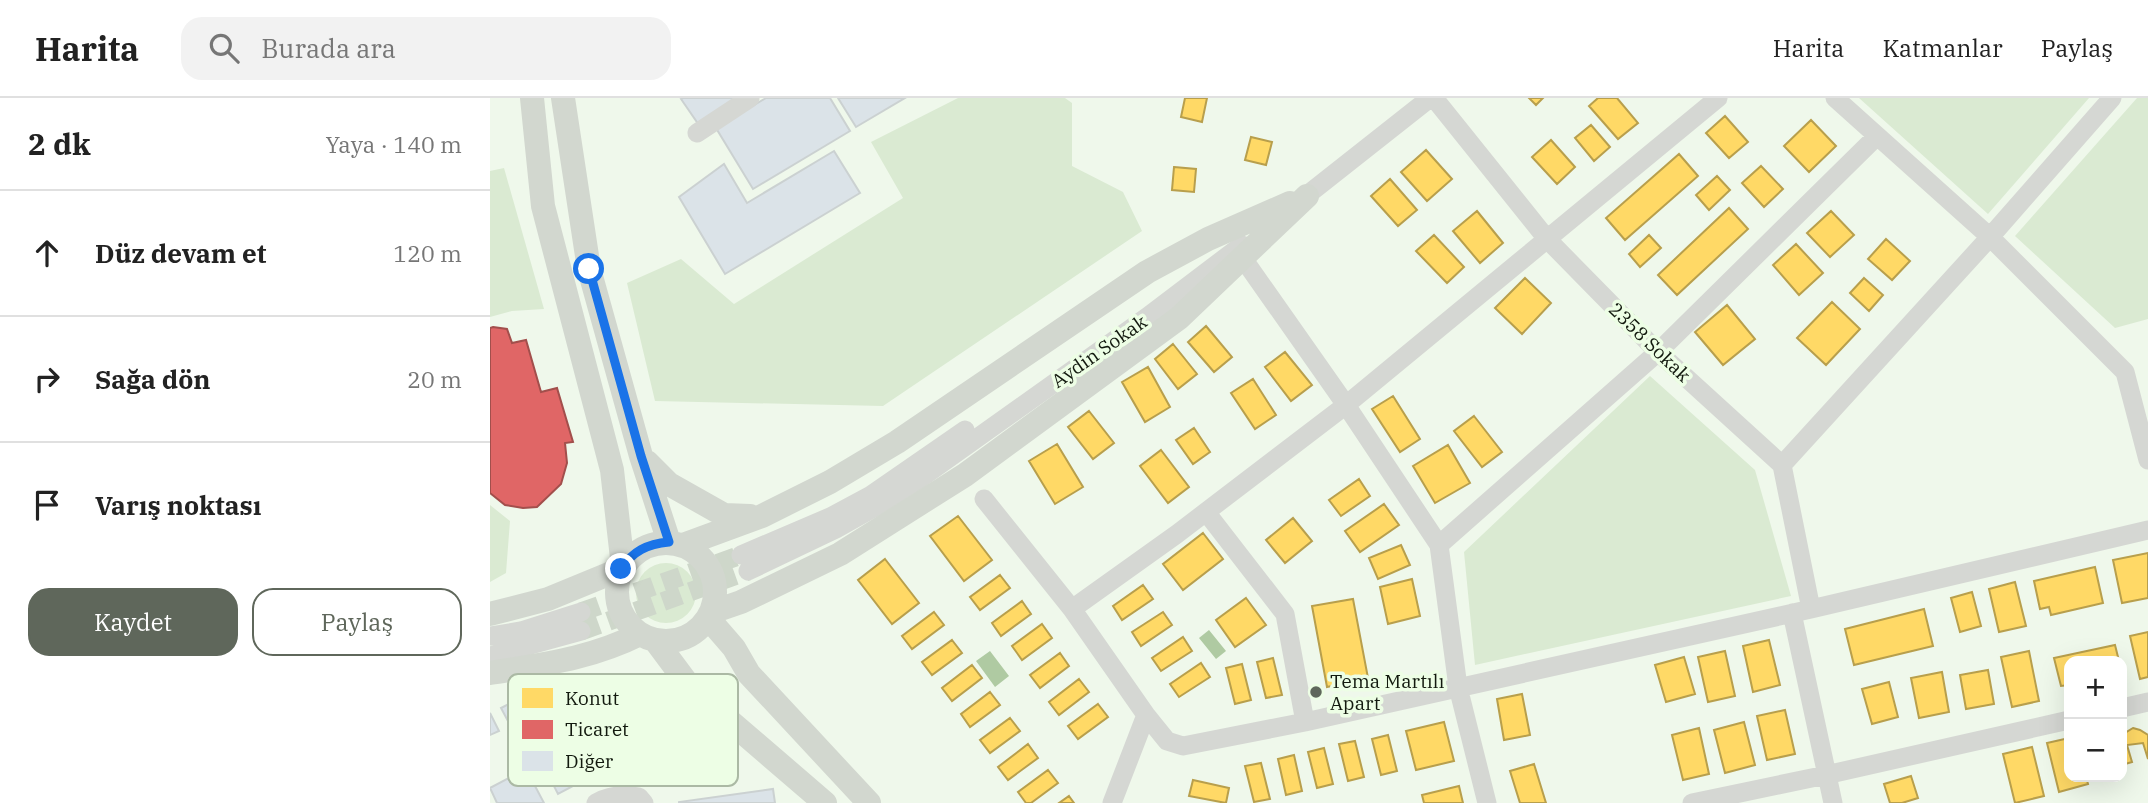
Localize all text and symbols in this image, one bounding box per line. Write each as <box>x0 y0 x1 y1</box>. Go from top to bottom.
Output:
search box <box>181 17 671 80</box>
text: Harita <box>35 27 139 70</box>
icon: search <box>205 29 243 67</box>
text: Burada ara <box>261 31 396 65</box>
text: Harita <box>1773 32 1844 64</box>
text: Katmanlar <box>1882 32 2003 64</box>
text: Paylaş <box>2041 32 2113 64</box>
text: 2 dk <box>28 124 91 163</box>
text: Yaya · 140 m <box>325 129 462 159</box>
icon: ahead <box>28 234 66 272</box>
text: Düz devam et <box>95 236 266 270</box>
text: 120 m <box>393 238 462 268</box>
route start <box>573 253 604 284</box>
street label: 2358 Sokak <box>1604 297 1696 387</box>
street label: Aydin Sokak <box>1047 309 1151 393</box>
icon: right <box>28 360 66 398</box>
text: Sağa dön <box>95 362 211 396</box>
text: 20 m <box>407 364 462 394</box>
icon: arrive <box>28 486 66 524</box>
text: Varış noktası <box>95 488 261 522</box>
route end <box>605 553 636 584</box>
button: Kaydet <box>28 588 238 656</box>
button: Paylaş <box>252 588 462 656</box>
map controls <box>2064 656 2127 782</box>
button: + <box>2064 656 2127 719</box>
place label: Tema Martılı Apart <box>1330 669 1445 715</box>
legend <box>508 674 738 786</box>
marker: Tema Martılı Apart <box>1308 684 1324 700</box>
text: Konut <box>565 686 620 710</box>
text: Ticaret <box>565 717 629 741</box>
button: − <box>2064 719 2127 782</box>
text: Diğer <box>565 749 614 773</box>

